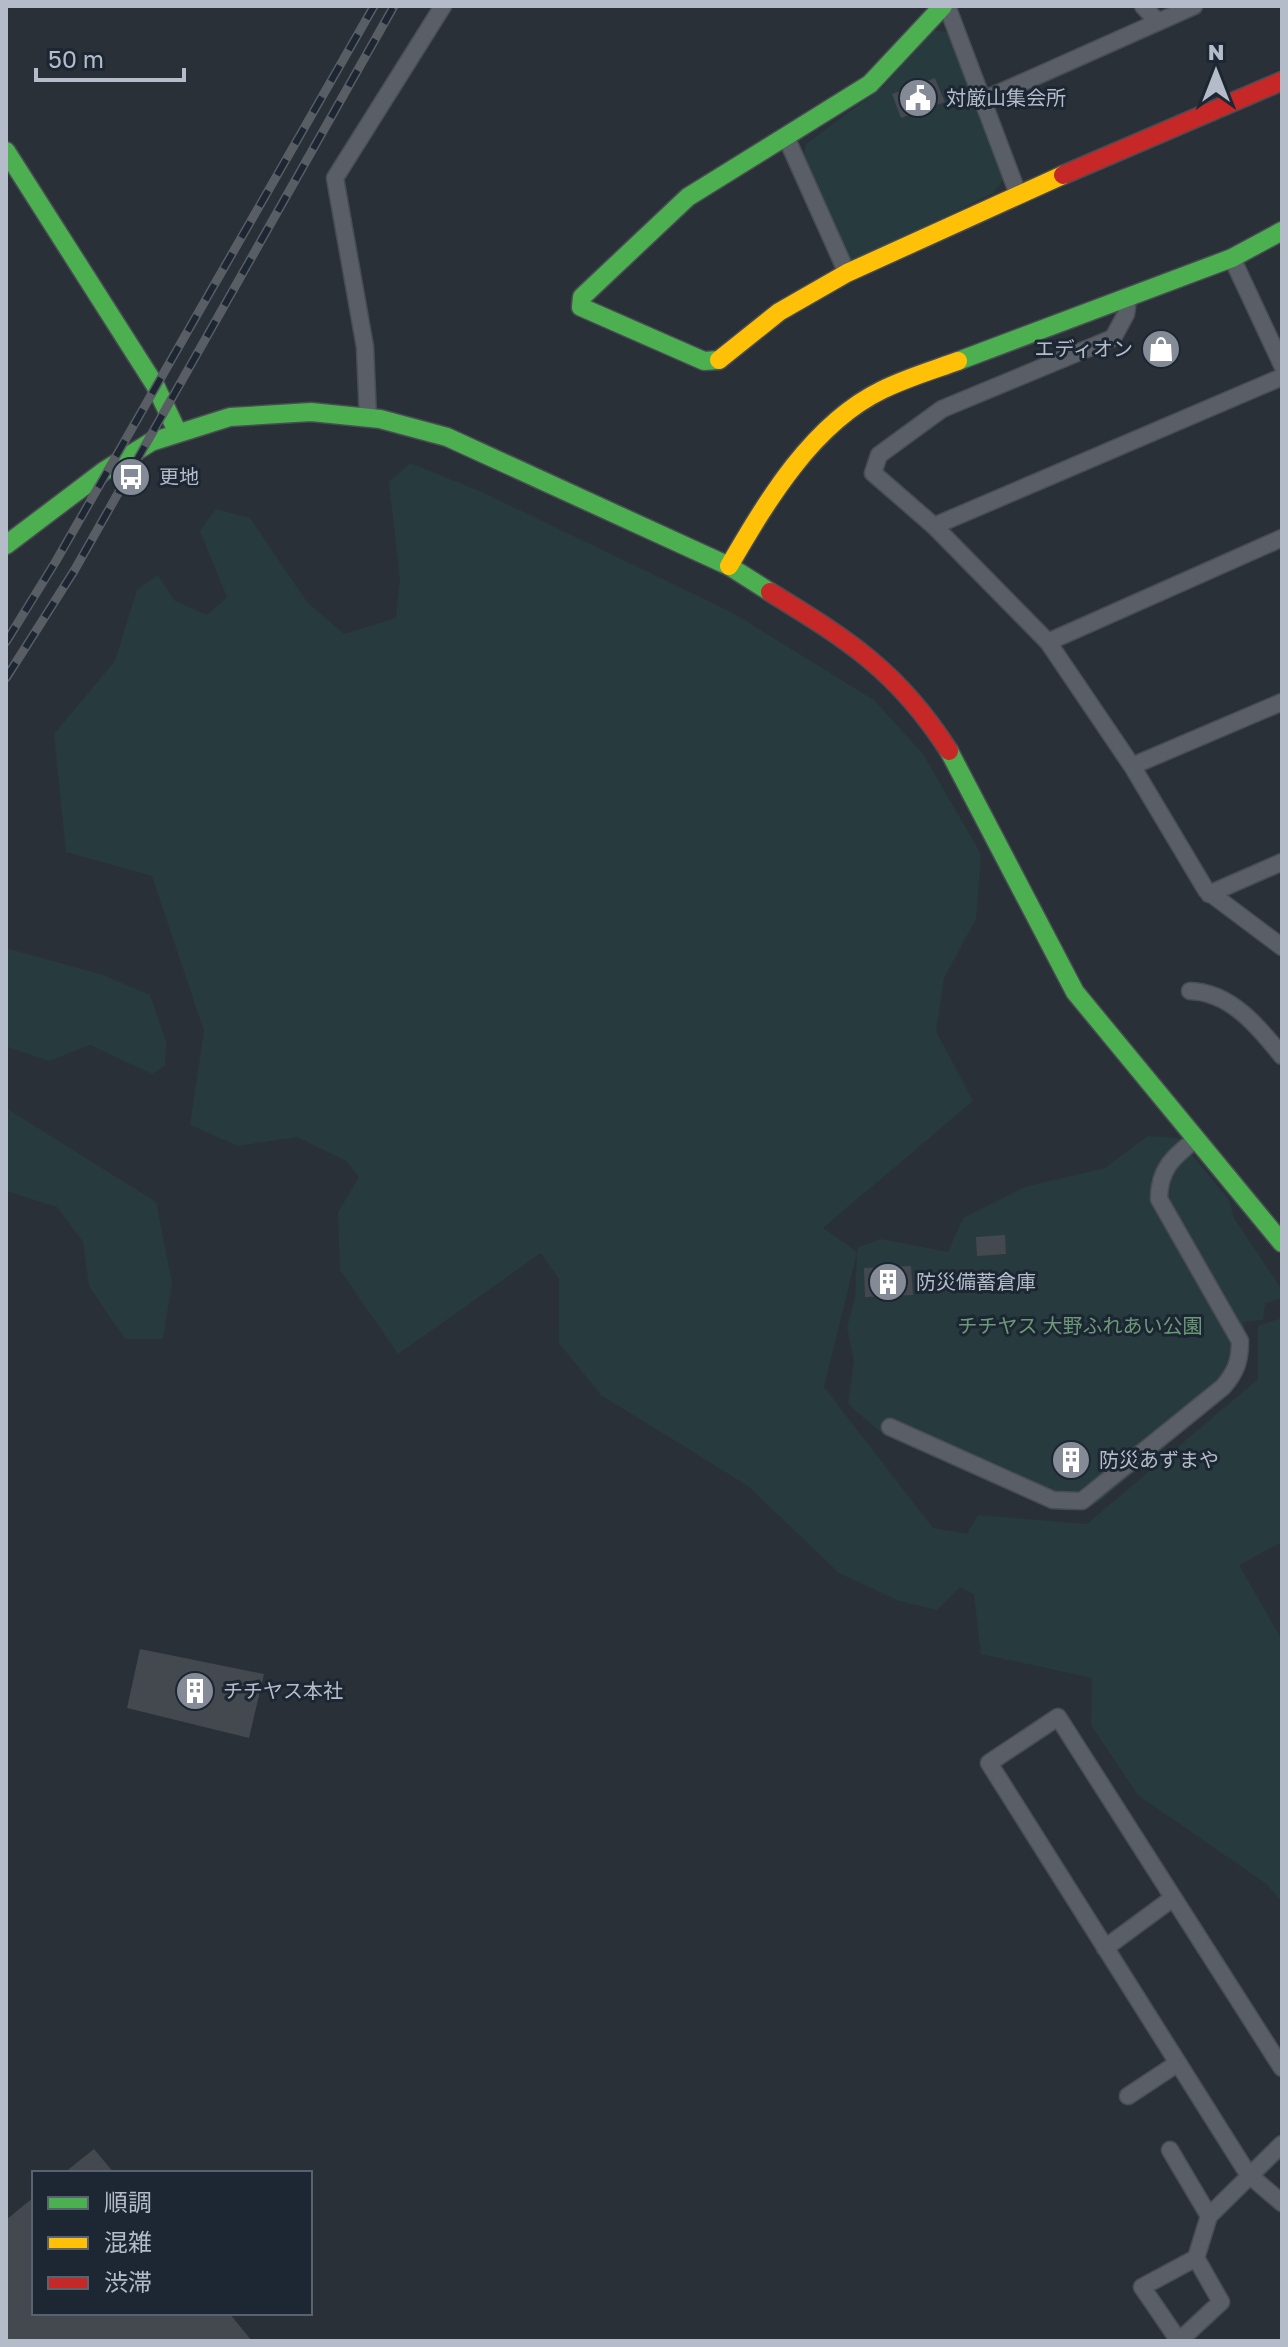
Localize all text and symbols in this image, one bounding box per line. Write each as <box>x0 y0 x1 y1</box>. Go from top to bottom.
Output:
scale bar <box>36 32 184 82</box>
north arrow <box>1176 32 1256 112</box>
text: N <box>1208 38 1224 65</box>
text: 50 m <box>48 44 104 73</box>
public building icon: 対厳山集会所 <box>897 77 939 119</box>
place label: 対厳山集会所 <box>946 85 1066 109</box>
shop icon: エディオン <box>1140 328 1182 370</box>
place label: エディオン <box>1034 336 1133 360</box>
bus stop icon: 更地 <box>110 456 152 498</box>
place label: 更地 <box>159 464 199 488</box>
building icon: 防災備蓄倉庫 <box>867 1261 909 1303</box>
place label: 防災備蓄倉庫 <box>916 1269 1036 1293</box>
park label: チチヤス 大野ふれあい公園 <box>958 1313 1203 1337</box>
building icon: 防災あずまや <box>1050 1439 1092 1481</box>
place label: 防災あずまや <box>1099 1447 1219 1471</box>
building icon: チチヤス本社 <box>174 1670 216 1712</box>
place label: チチヤス本社 <box>223 1678 343 1702</box>
legend <box>32 2171 312 2315</box>
text: 順調 <box>104 2187 152 2216</box>
text: 混雑 <box>104 2227 152 2256</box>
text: 渋滞 <box>104 2267 152 2296</box>

